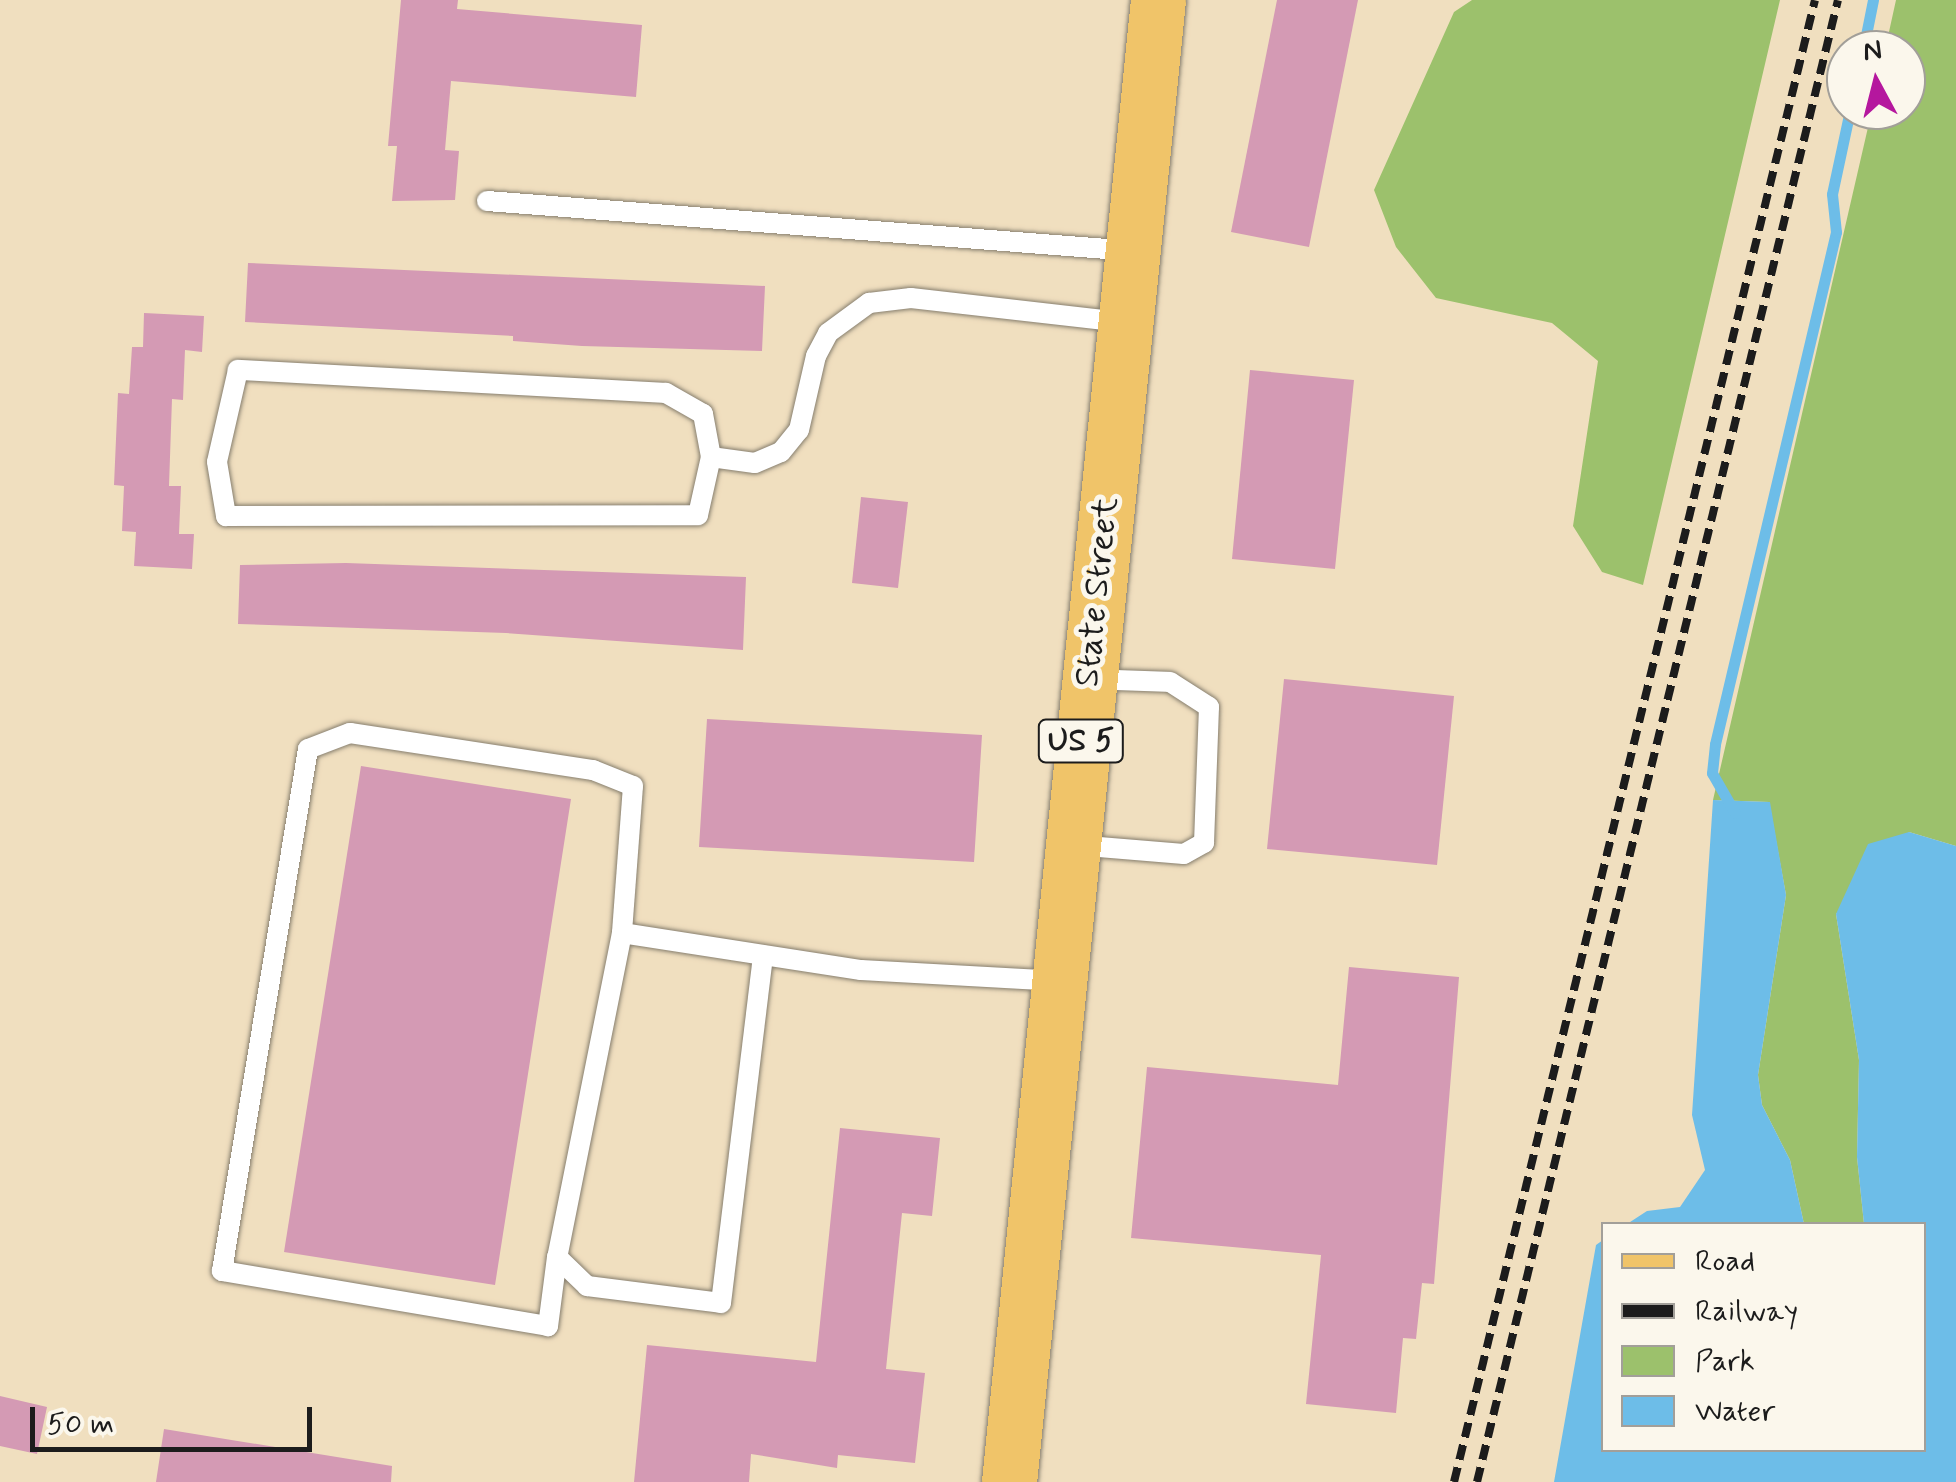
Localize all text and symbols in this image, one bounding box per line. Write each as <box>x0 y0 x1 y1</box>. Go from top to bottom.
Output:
north arrow <box>1826 30 1926 130</box>
text: N <box>1861 32 1884 71</box>
street label: State Street <box>1066 495 1128 689</box>
road number: US 5 <box>1036 714 1126 768</box>
legend <box>1601 1222 1926 1452</box>
text: Road <box>1695 1242 1755 1281</box>
text: Railway <box>1695 1292 1798 1331</box>
text: Park <box>1695 1342 1755 1381</box>
scale bar <box>35 1387 318 1449</box>
text: Water <box>1695 1392 1775 1431</box>
text: 50 m <box>47 1405 114 1444</box>

